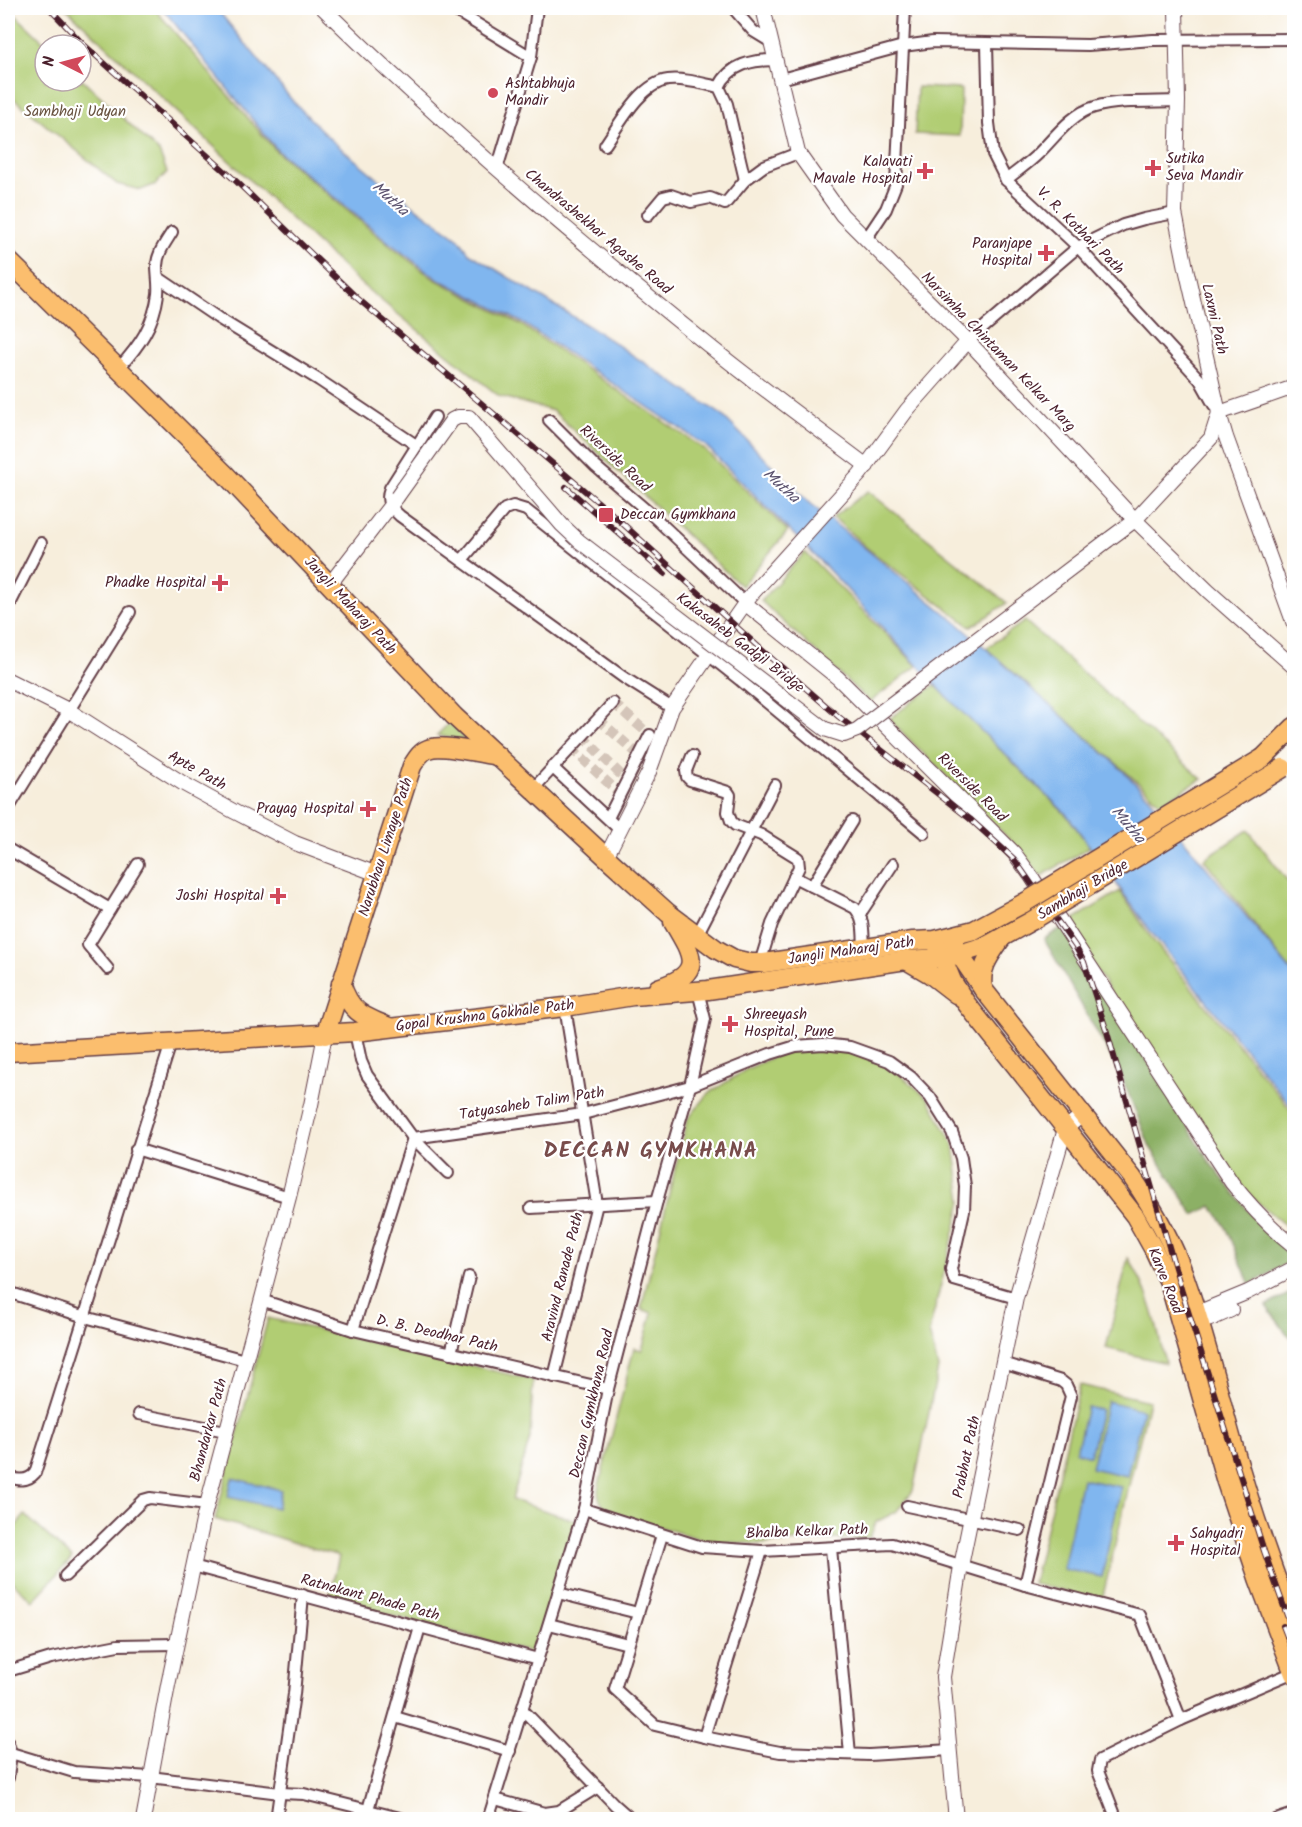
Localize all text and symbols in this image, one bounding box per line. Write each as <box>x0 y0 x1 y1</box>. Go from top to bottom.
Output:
north arrow <box>33 33 93 93</box>
text: N <box>37 55 63 68</box>
place label: Ashtabhuja Mandir <box>505 72 575 113</box>
marker: Ashtabhuja Mandir <box>486 86 500 100</box>
park label: Sambhaji Udyan <box>24 100 126 124</box>
place label: Sutika Seva Mandir <box>1166 147 1244 188</box>
place label: Kalavati Mavale Hospital <box>813 150 913 191</box>
marker: Sutika Seva Mandir <box>1144 159 1162 177</box>
marker: Kalavati Mavale Hospital <box>916 162 934 180</box>
street label: Chandrashekhar Agashe Road <box>519 163 677 301</box>
water label: Mutha <box>366 175 415 224</box>
street label: V. R. Kothari Path <box>1031 182 1129 280</box>
place label: Paranjape Hospital <box>972 232 1032 273</box>
marker: Paranjape Hospital <box>1037 244 1055 262</box>
street label: Narsimha Chintaman Kelkar Marg <box>915 266 1081 438</box>
street label: Laxmi Path <box>1194 281 1234 357</box>
street label: Riverside Road <box>574 419 657 499</box>
water label: Mutha <box>757 462 806 511</box>
place label: Deccan Gymkhana <box>620 503 736 527</box>
marker: Deccan Gymkhana <box>597 506 615 524</box>
street label: Jangli Maharaj Path <box>298 551 402 661</box>
place label: Phadke Hospital <box>105 571 206 595</box>
marker: Phadke Hospital <box>211 574 229 592</box>
street label: Kakasaheb Gadgil Bridge <box>671 587 810 700</box>
street label: Apte Path <box>163 745 231 797</box>
street label: Riverside Road <box>931 747 1013 829</box>
street label: Narubhau Limaye Path <box>352 774 420 920</box>
place label: Prayag Hospital <box>256 797 354 821</box>
marker: Prayag Hospital <box>359 800 377 818</box>
water label: Mutha <box>1105 801 1152 850</box>
street label: Sambhaji Bridge <box>1033 853 1133 927</box>
place label: Joshi Hospital <box>176 884 264 908</box>
marker: Joshi Hospital <box>269 887 287 905</box>
street label: Jangli Maharaj Path <box>786 930 916 972</box>
street label: Gopal Krushna Gokhale Path <box>394 993 576 1039</box>
place label: Shreeyash Hospital, Pune <box>744 1003 834 1044</box>
marker: Shreeyash Hospital, Pune <box>721 1015 739 1033</box>
street label: Tatyasaheb Talim Path <box>458 1081 606 1127</box>
district label: DECCAN GYMKHANA <box>544 1135 758 1168</box>
street label: Aravind Ranade Path <box>535 1210 591 1344</box>
street label: Karve Road <box>1141 1244 1189 1318</box>
street label: D. B. Deodhar Path <box>374 1308 500 1360</box>
street label: Deccan Gymkhana Road <box>563 1327 621 1481</box>
street label: Bhandarkar Path <box>184 1376 234 1484</box>
street label: Prabhat Path <box>947 1413 987 1501</box>
street label: Bhalba Kelkar Path <box>745 1518 869 1546</box>
place label: Sahyadri Hospital <box>1190 1522 1245 1563</box>
marker: Sahyadri Hospital <box>1167 1534 1185 1552</box>
street label: Ratnakant Phade Path <box>298 1568 442 1628</box>

